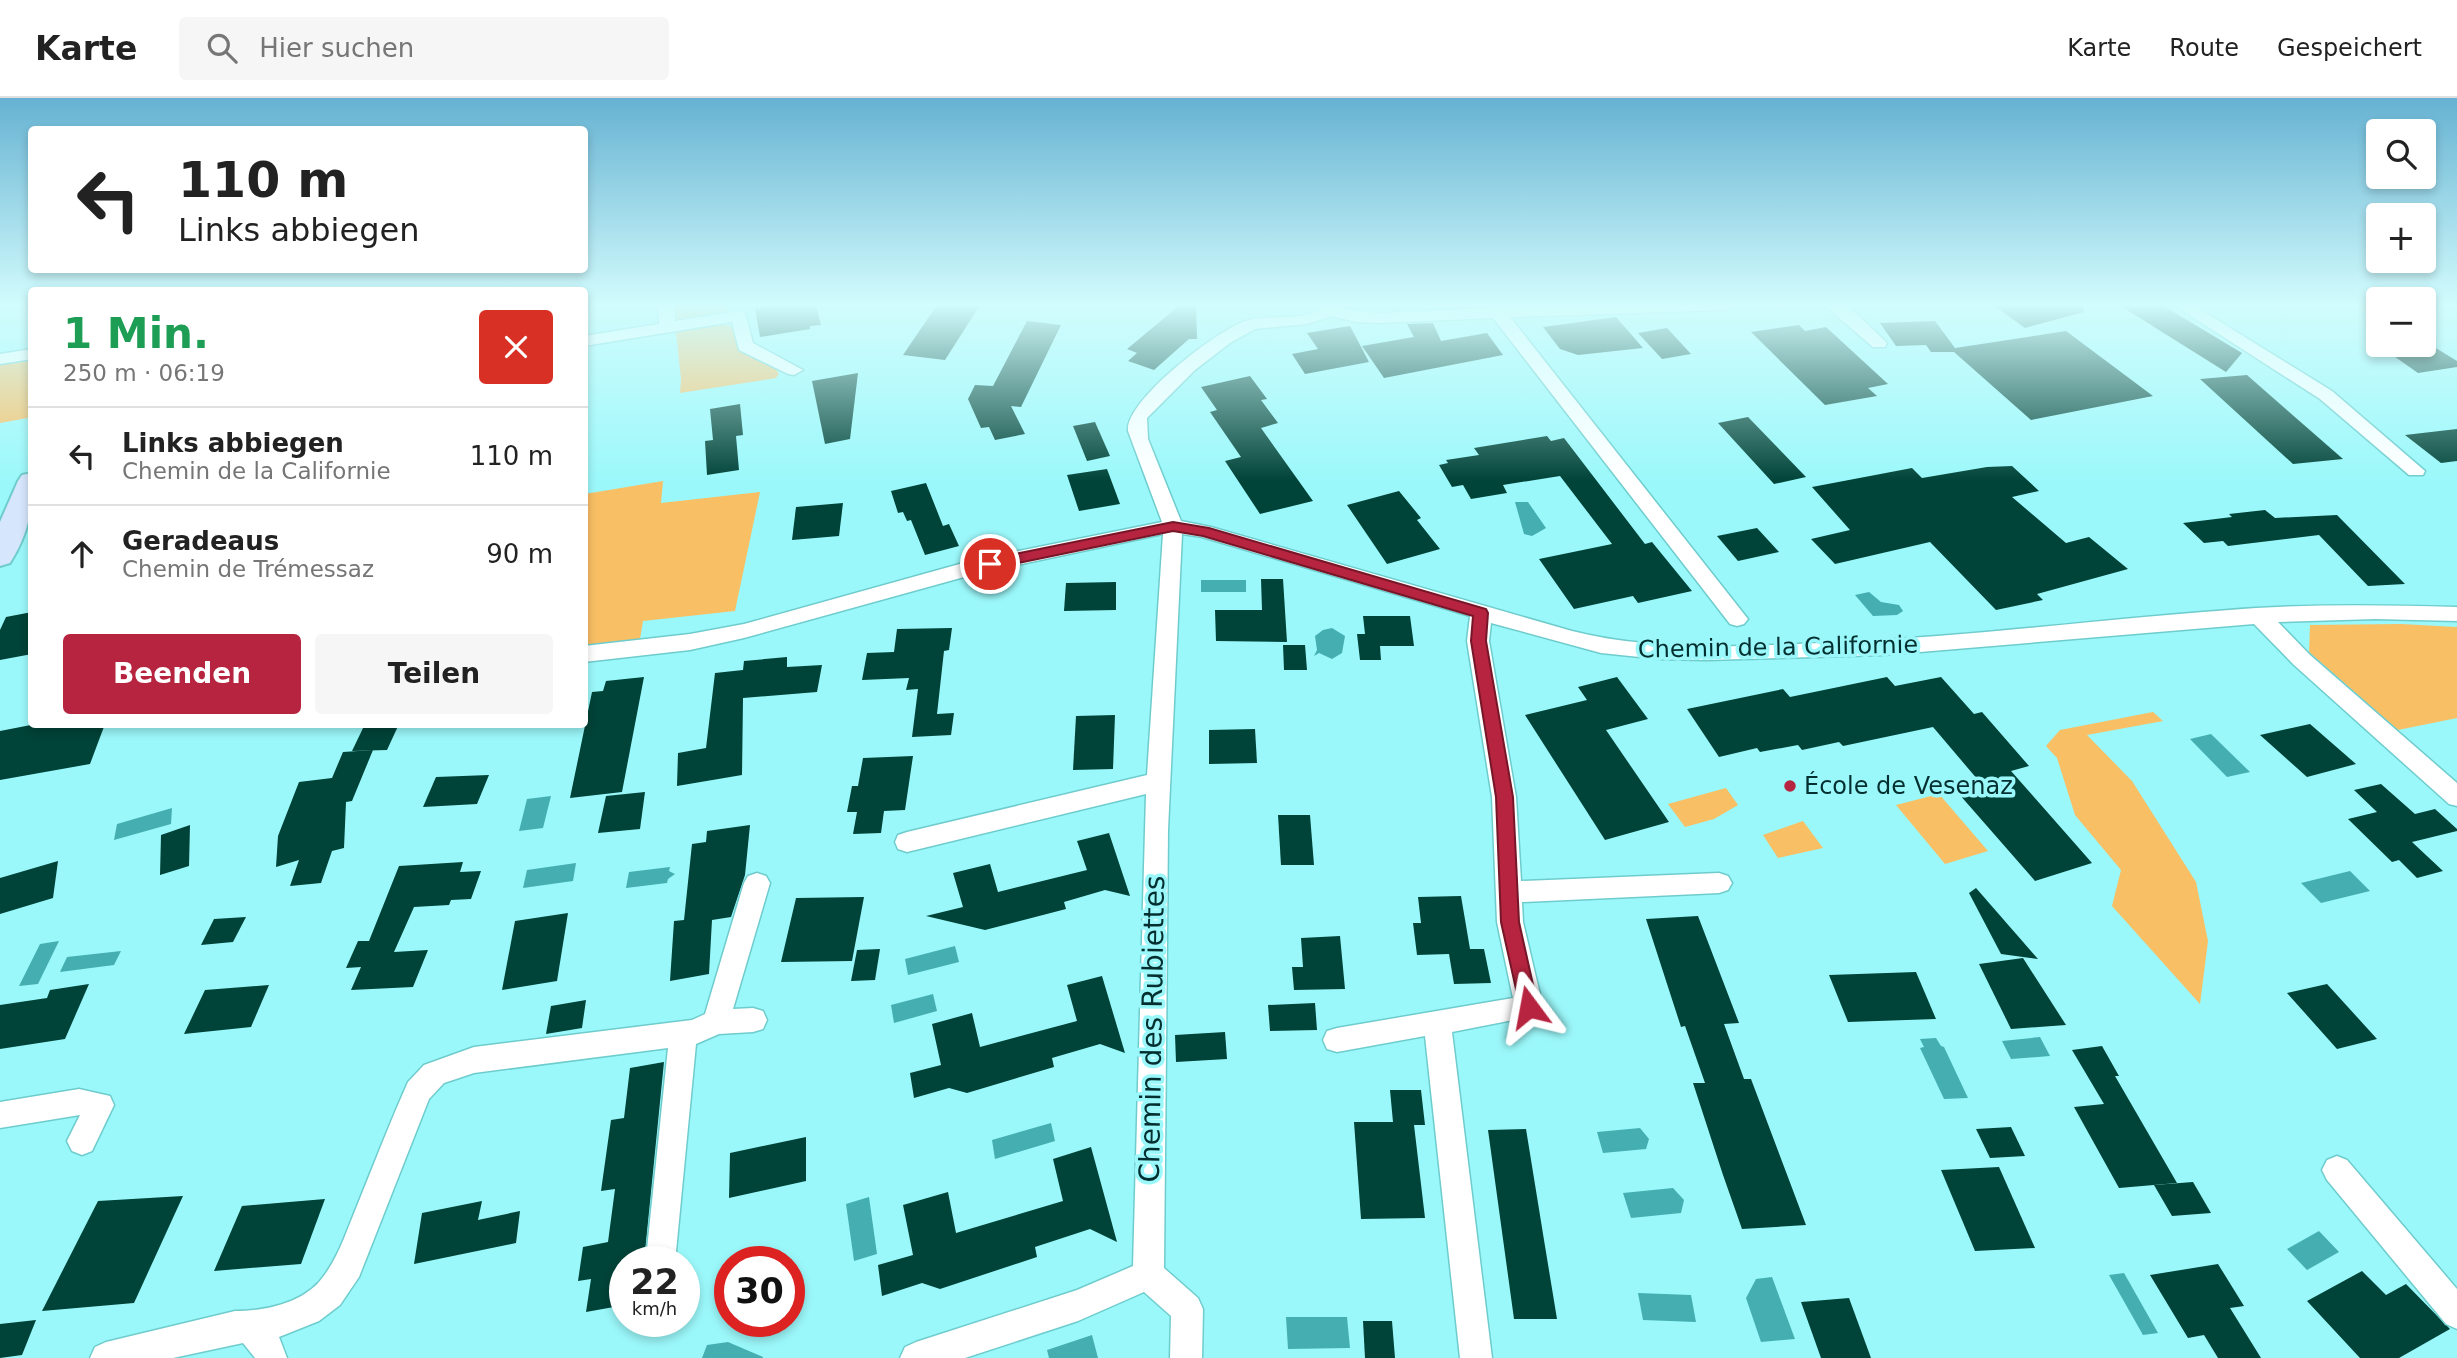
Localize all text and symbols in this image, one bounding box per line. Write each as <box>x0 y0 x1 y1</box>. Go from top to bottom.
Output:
search box <box>179 17 669 80</box>
text: Karte <box>35 29 137 68</box>
icon: search <box>203 29 241 67</box>
text: Hier suchen <box>259 33 414 63</box>
text: Karte <box>2067 34 2131 62</box>
text: Route <box>2169 34 2239 62</box>
text: Gespeichert <box>2277 34 2422 62</box>
map controls <box>2366 119 2436 357</box>
button: search <box>2366 119 2436 189</box>
text: 110 m <box>178 152 348 209</box>
icon: left <box>63 154 154 245</box>
button: + <box>2366 203 2436 273</box>
text: Links abbiegen <box>178 211 419 249</box>
button: − <box>2366 287 2436 357</box>
text: 1 Min. <box>63 309 209 358</box>
button: close <box>479 310 553 384</box>
text: 250 m · 06:19 <box>63 360 225 386</box>
text: Links abbiegen <box>122 428 344 458</box>
icon: left <box>63 437 101 475</box>
text: 110 m <box>470 441 553 471</box>
text: Chemin de la Californie <box>122 458 391 484</box>
text: Geradeaus <box>122 526 279 556</box>
pin <box>960 534 1020 594</box>
icon: ahead <box>63 535 101 573</box>
text: 90 m <box>486 539 553 569</box>
icon: arrive <box>971 545 1009 583</box>
text: Chemin de Trémessaz <box>122 556 374 582</box>
street label: Chemin de la Californie <box>1638 631 1918 663</box>
button: Beenden <box>63 634 301 714</box>
button: Teilen <box>315 634 553 714</box>
place label: École de Vesenaz <box>1804 771 2013 800</box>
marker: École de Vesenaz <box>1782 778 1798 794</box>
street label: Chemin des Rubiettes <box>1133 875 1171 1183</box>
position arrow <box>1492 970 1566 1044</box>
speed limit sign: 30 <box>714 1246 805 1337</box>
text: 22 <box>630 1262 679 1302</box>
text: km/h <box>632 1298 677 1319</box>

